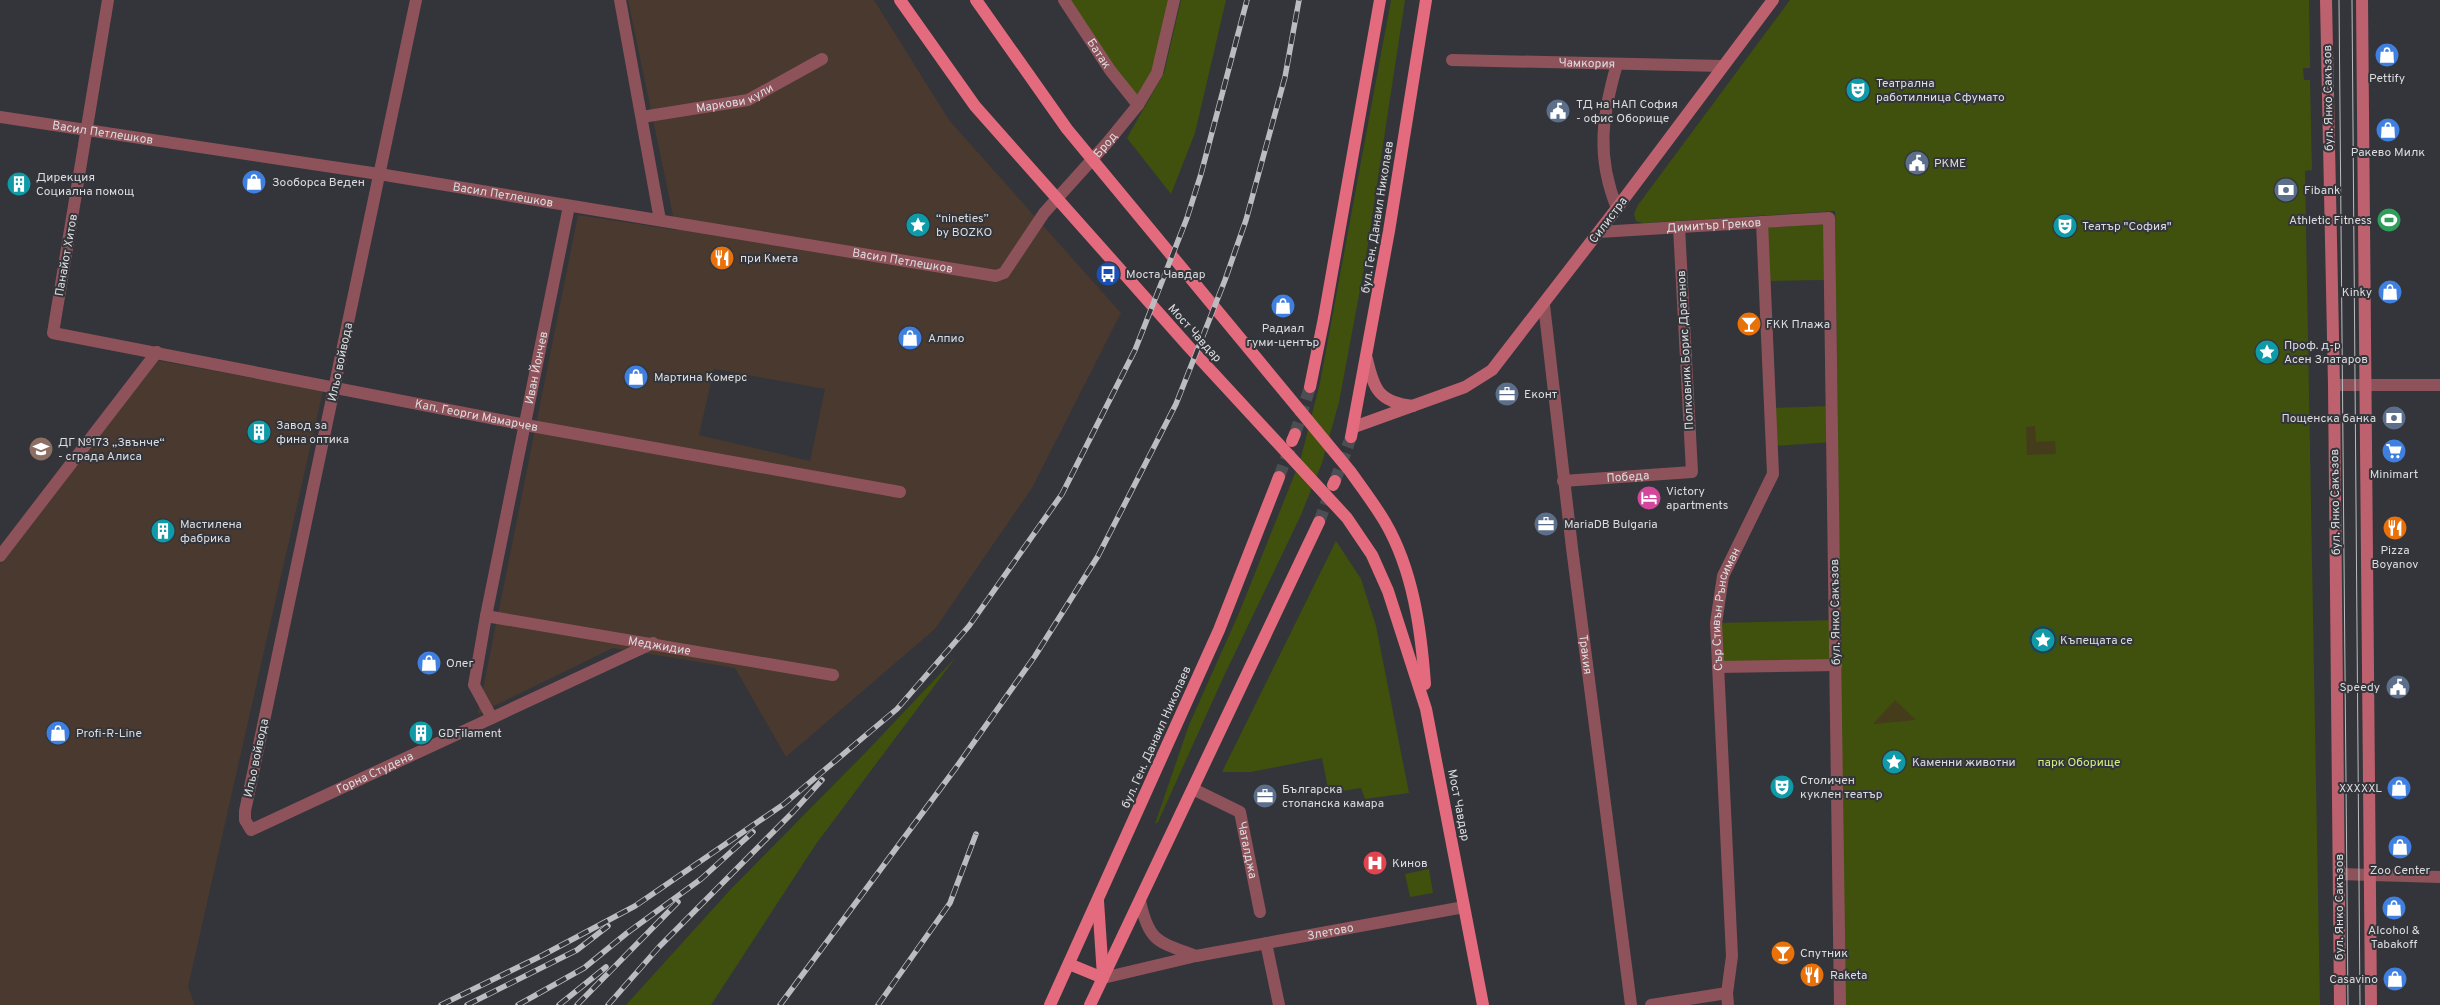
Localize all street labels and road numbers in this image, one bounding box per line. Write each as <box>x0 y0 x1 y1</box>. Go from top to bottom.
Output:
street label: Батак <box>1083 36 1114 72</box>
street label: бул. Янко Сакъзов <box>2320 45 2338 151</box>
street label: Чамкория <box>1559 55 1615 73</box>
street label: Маркови кули <box>695 80 777 117</box>
street label: Васил Петлешков <box>51 118 154 149</box>
street label: Брод <box>1090 129 1122 162</box>
street label: бул. Ген. Данаил Николаев <box>1358 140 1398 295</box>
street label: Васил Петлешков <box>451 179 554 212</box>
street label: Силистра <box>1586 194 1632 247</box>
street label: Панайот Хитов <box>52 213 82 298</box>
street label: Димитър Греков <box>1666 215 1762 237</box>
street label: Васил Петлешков <box>851 245 954 278</box>
street label: Полковник Борис Драганов <box>1674 270 1698 430</box>
street label: Мост Чавдар <box>1164 301 1225 366</box>
street label: Ильо войвода <box>325 321 357 403</box>
street label: Иван Йончев <box>522 330 552 406</box>
street label: Кап. Георги Мамарчев <box>413 397 539 436</box>
street label: бул. Янко Сакъзов <box>2327 449 2345 555</box>
street label: Победа <box>1606 468 1650 487</box>
street label: Сър Стивън Рънсиман <box>1709 545 1745 671</box>
street label: бул. Янко Сакъзов <box>1827 559 1845 665</box>
street label: Меджидие <box>627 633 692 660</box>
street label: Тракия <box>1574 634 1595 675</box>
street label: бул. Ген. Данаил Николаев <box>1118 664 1196 811</box>
street label: Ильо войвода <box>241 717 273 799</box>
street label: Горна Студена <box>334 749 416 798</box>
street label: Мост Чавдар <box>1443 768 1473 843</box>
street label: Чаталджа <box>1233 820 1260 880</box>
street label: бул. Янко Сакъзов <box>2332 854 2348 960</box>
street label: Злетово <box>1306 920 1355 945</box>

